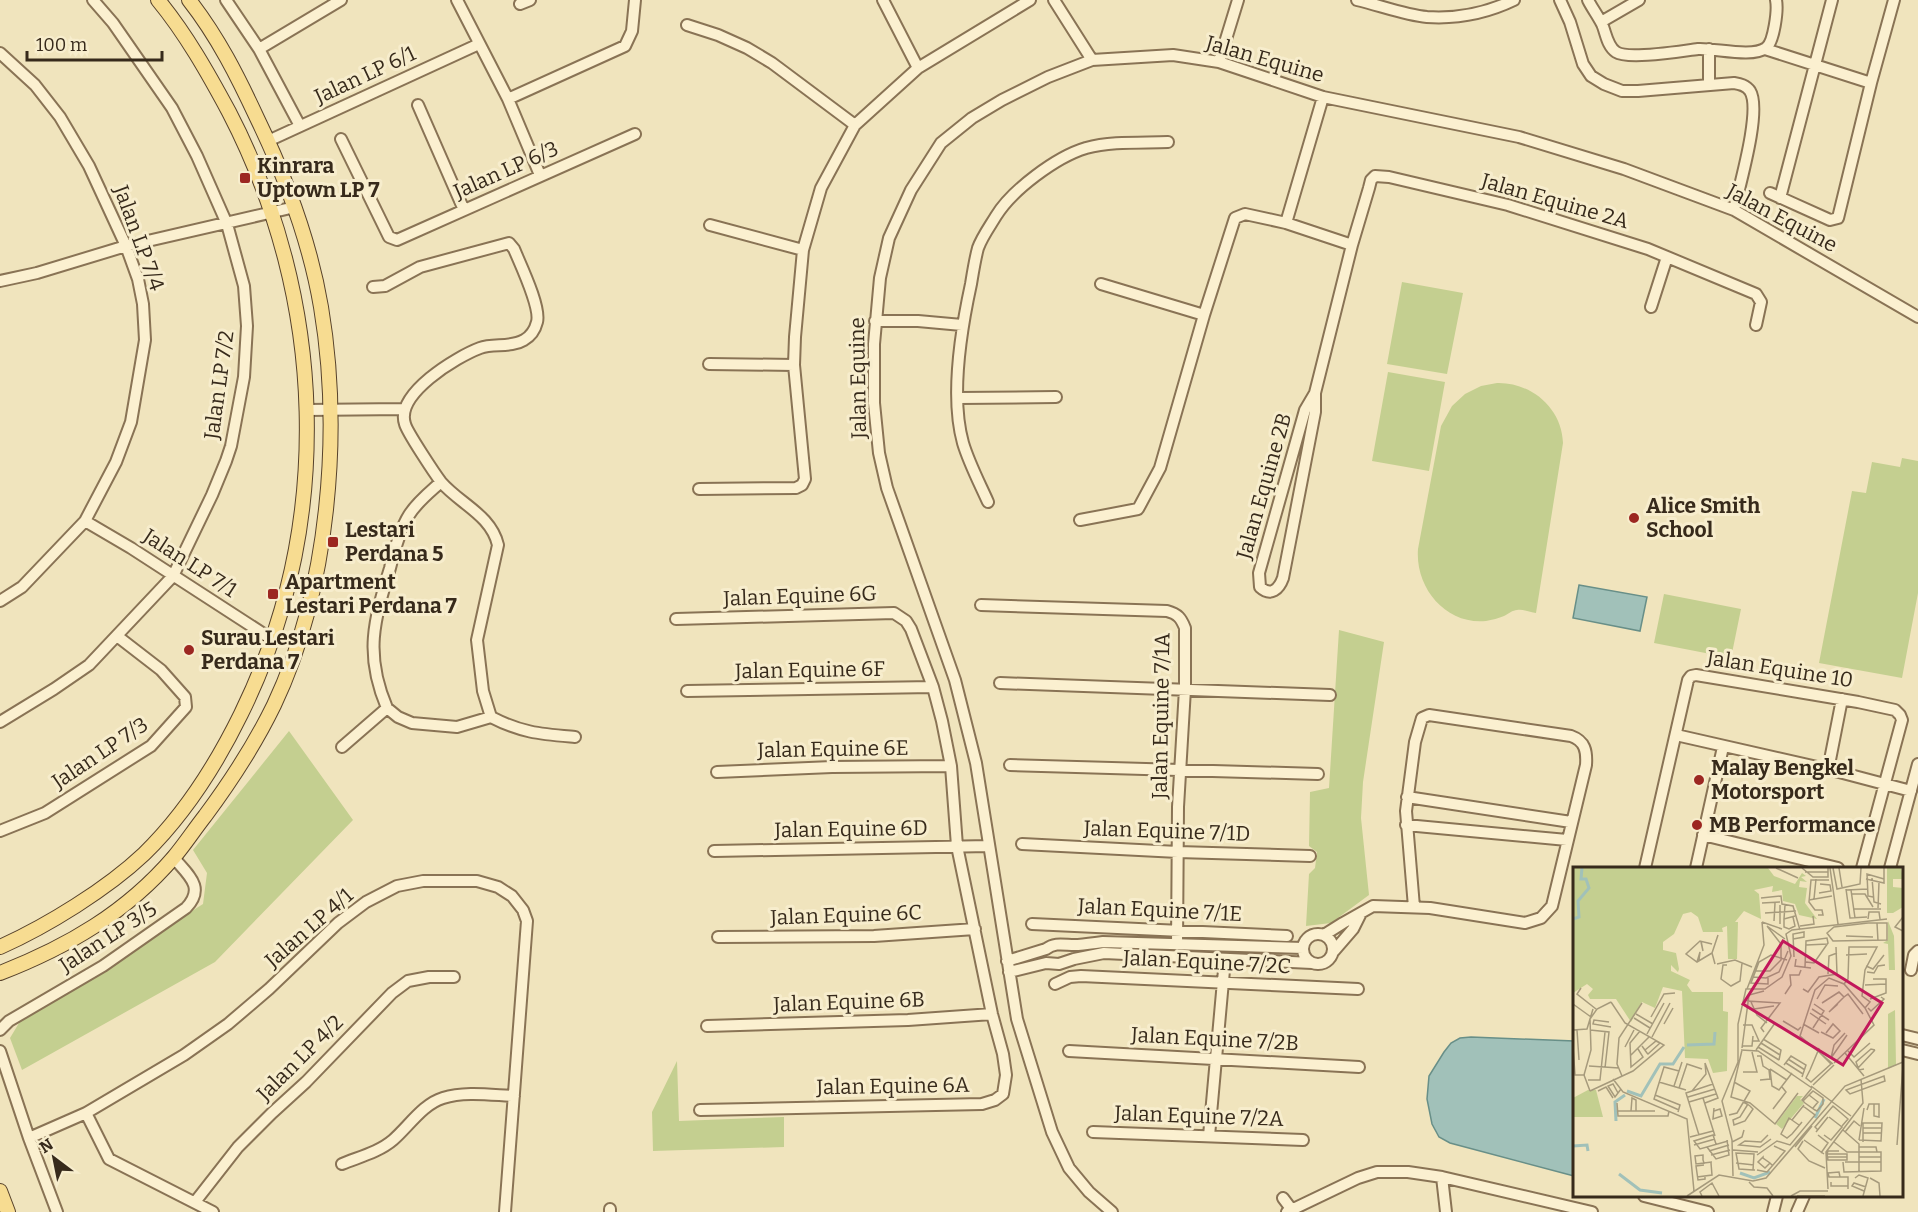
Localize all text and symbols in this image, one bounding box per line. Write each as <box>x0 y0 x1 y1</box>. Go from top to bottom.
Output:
scale bar <box>27 24 162 62</box>
street label: Jalan Equine <box>1202 29 1327 88</box>
text: 100 m <box>36 34 87 56</box>
street label: Jalan LP 6/1 <box>309 40 420 110</box>
street label: Jalan LP 6/3 <box>449 135 562 205</box>
place label: Kinrara Uptown LP 7 <box>257 153 380 203</box>
street label: Jalan Equine 2A <box>1477 167 1632 234</box>
marker: Kinrara Uptown LP 7 <box>238 171 252 185</box>
street label: Jalan Equine <box>1721 177 1842 258</box>
street label: Jalan LP 7/4 <box>108 181 170 294</box>
street label: Jalan Equine <box>844 317 872 440</box>
street label: Jalan LP 7/2 <box>198 329 240 442</box>
street label: Jalan Equine 2B <box>1230 410 1297 563</box>
place label: Alice Smith School <box>1646 493 1761 543</box>
marker: Alice Smith School <box>1627 511 1641 525</box>
place label: Lestari Perdana 5 <box>345 517 444 567</box>
street label: Jalan LP 7/1 <box>137 522 242 603</box>
marker: Lestari Perdana 5 <box>326 535 340 549</box>
place label: Apartment Lestari Perdana 7 <box>285 569 458 619</box>
street label: Jalan Equine 6G <box>722 580 877 612</box>
marker: Apartment Lestari Perdana 7 <box>266 587 280 601</box>
place label: Surau Lestari Perdana 7 <box>201 625 335 675</box>
street label: Jalan Equine 7/1A <box>1147 632 1175 800</box>
marker: Surau Lestari Perdana 7 <box>182 643 196 657</box>
street label: Jalan Equine 10 <box>1704 644 1855 693</box>
street label: Jalan Equine 6F <box>734 656 885 684</box>
street label: Jalan LP 7/3 <box>46 711 153 795</box>
street label: Jalan Equine 6E <box>756 735 909 763</box>
place label: Malay Bengkel Motorsport <box>1711 755 1855 805</box>
marker: Malay Bengkel Motorsport <box>1692 773 1706 787</box>
place label: MB Performance <box>1709 812 1875 838</box>
street label: Jalan Equine 6D <box>773 815 928 843</box>
street label: Jalan Equine 7/1D <box>1082 815 1251 847</box>
marker: MB Performance <box>1690 818 1704 832</box>
inset map <box>1573 867 1903 1197</box>
street label: Jalan LP 4/1 <box>259 882 359 974</box>
street label: Jalan Equine 7/1E <box>1076 893 1243 927</box>
street label: Jalan LP 3/5 <box>54 896 162 979</box>
street label: Jalan Equine 6C <box>769 899 922 931</box>
street label: Jalan Equine 7/2C <box>1121 945 1292 979</box>
street label: Jalan Equine 6B <box>772 986 925 1018</box>
street label: Jalan LP 4/2 <box>251 1009 349 1107</box>
street label: Jalan Equine 7/2B <box>1129 1022 1300 1056</box>
street label: Jalan Equine 6A <box>815 1072 970 1100</box>
street label: Jalan Equine 7/2A <box>1113 1100 1284 1132</box>
north arrow <box>24 1128 84 1188</box>
text: N <box>36 1134 57 1157</box>

